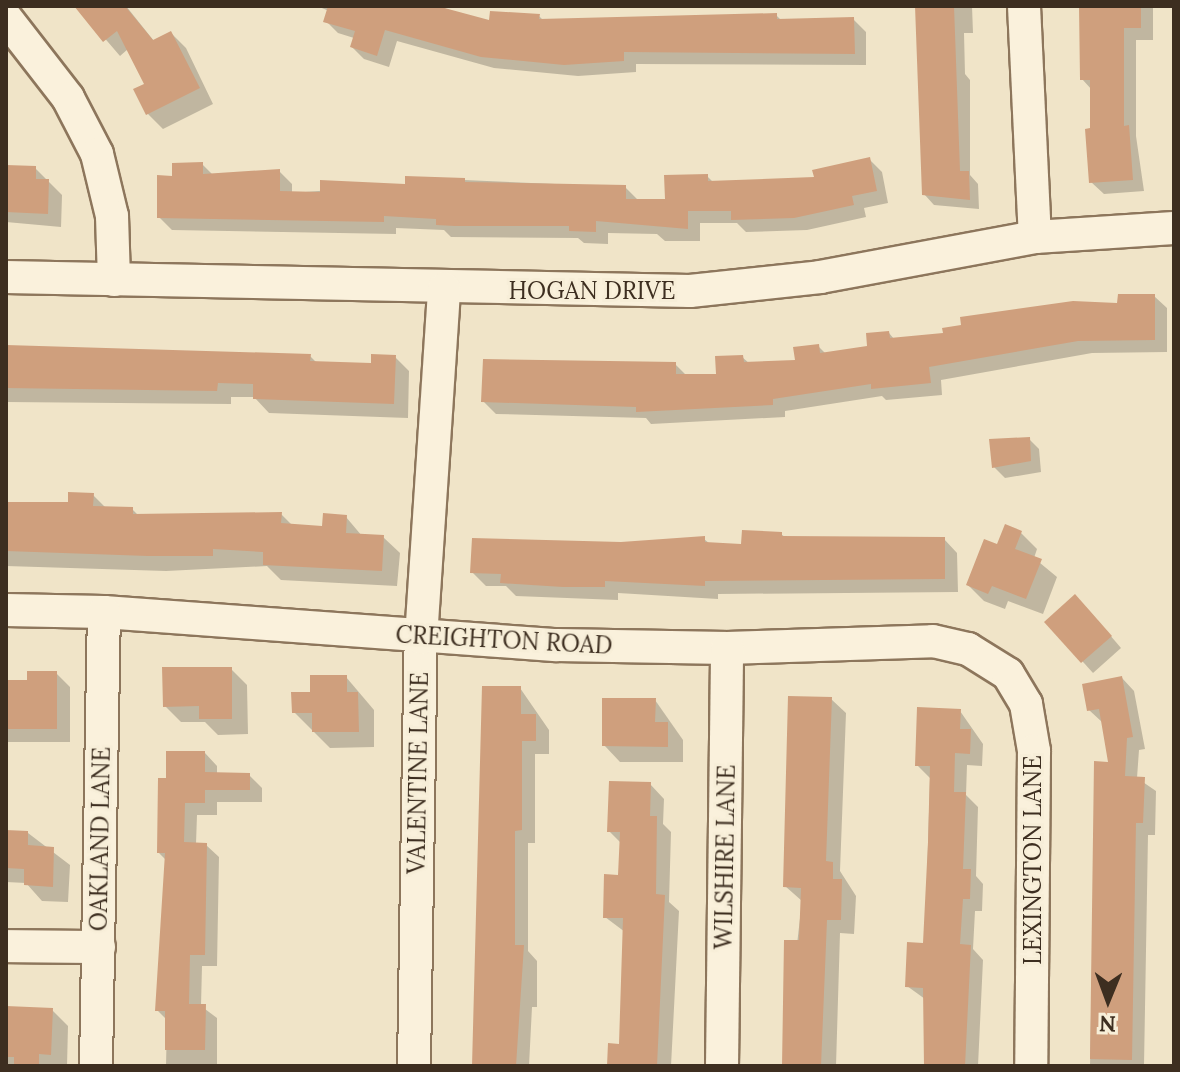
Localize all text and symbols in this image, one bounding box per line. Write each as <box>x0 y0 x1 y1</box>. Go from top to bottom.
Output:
street label: HOGAN DRIVE <box>509 277 675 305</box>
street label: CREIGHTON ROAD <box>395 620 613 660</box>
street label: VALENTINE LANE <box>402 672 434 874</box>
street label: OAKLAND LANE <box>84 747 116 931</box>
street label: LEXINGTON LANE <box>1019 755 1047 965</box>
street label: WILSHIRE LANE <box>709 764 741 950</box>
north arrow <box>1068 960 1148 1040</box>
text: N <box>1099 1010 1116 1038</box>

